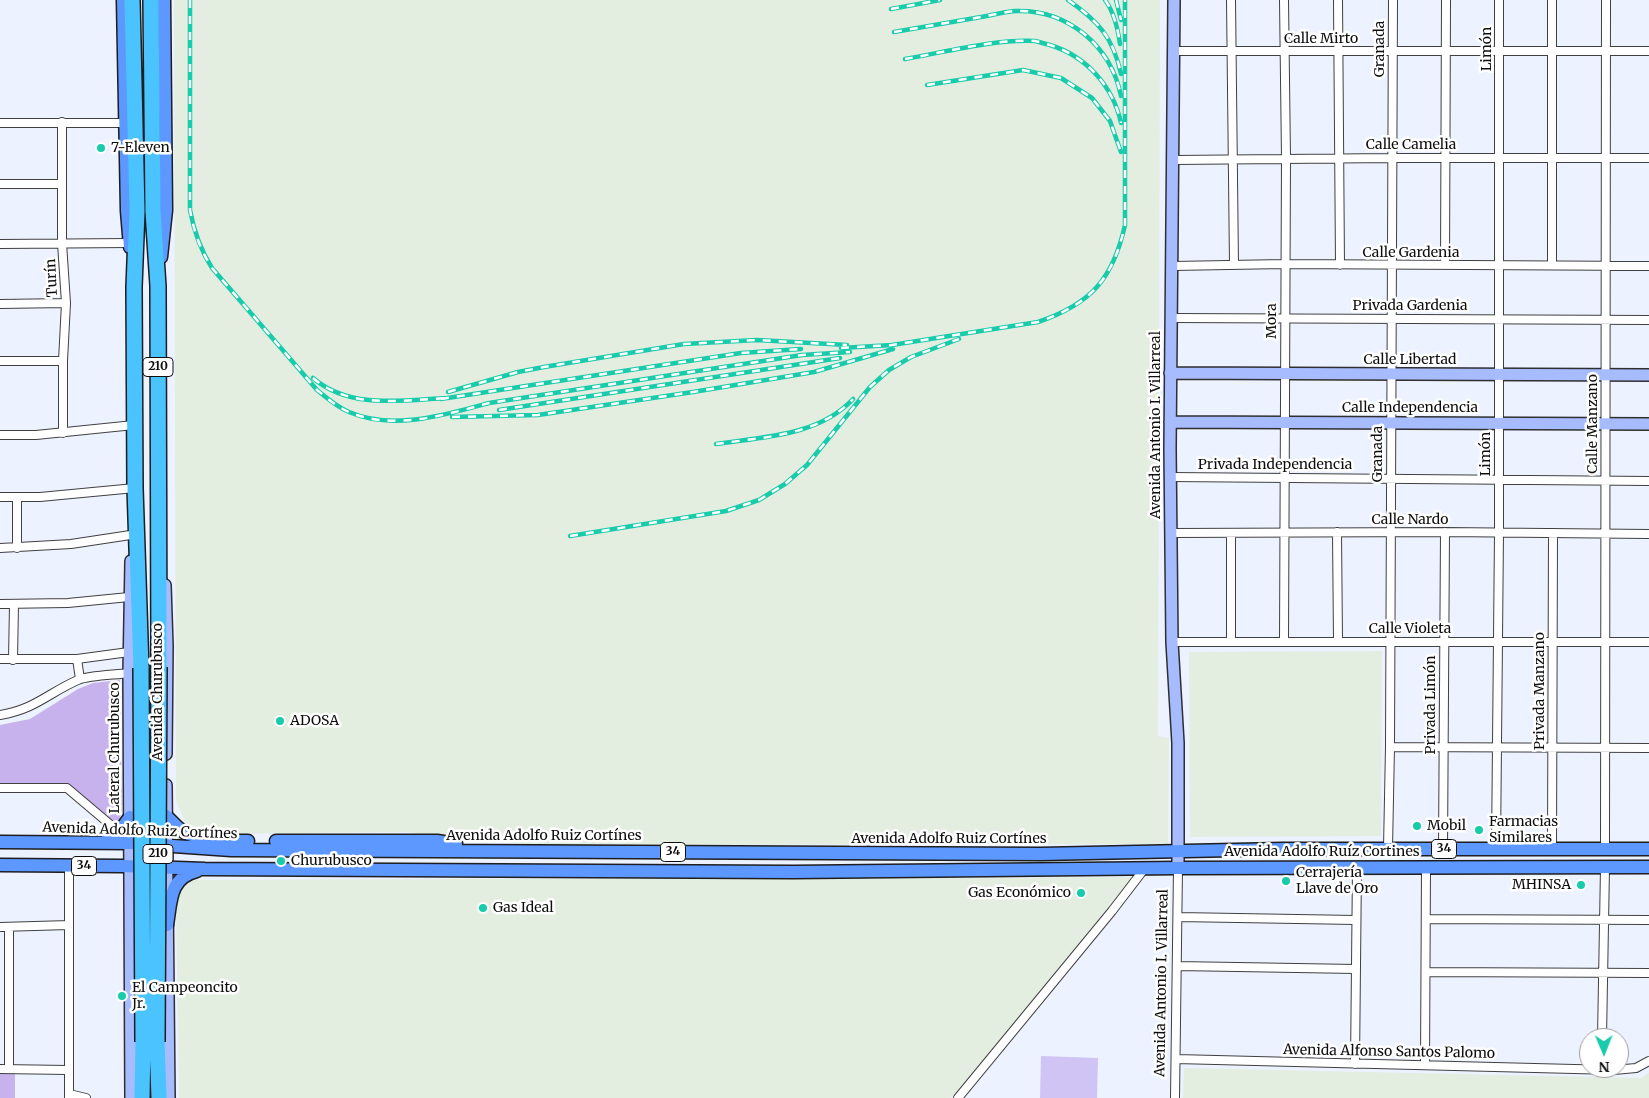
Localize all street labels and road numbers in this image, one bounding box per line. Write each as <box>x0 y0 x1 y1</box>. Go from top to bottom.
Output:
street label: Granada <box>1372 21 1388 77</box>
street label: Limón <box>1479 27 1495 71</box>
street label: Calle Mirto <box>1284 31 1358 47</box>
street label: Calle Camelia <box>1366 137 1456 153</box>
street label: Calle Gardenia <box>1363 245 1459 261</box>
street label: Turín <box>43 258 61 298</box>
street label: Privada Gardenia <box>1352 298 1468 314</box>
street label: Mora <box>1264 303 1280 339</box>
street label: Avenida Antonio I. Villarreal <box>1148 331 1164 519</box>
street label: Calle Libertad <box>1363 352 1457 368</box>
road number: 210 <box>143 358 173 377</box>
street label: Calle Manzano <box>1585 374 1601 474</box>
street label: Calle Independencia <box>1342 400 1478 416</box>
street label: Granada <box>1370 426 1386 482</box>
street label: Limón <box>1478 432 1494 476</box>
street label: Privada Independencia <box>1198 457 1352 473</box>
street label: Calle Nardo <box>1372 512 1448 528</box>
street label: Calle Violeta <box>1369 621 1451 637</box>
street label: Avenida Churubusco <box>150 623 166 761</box>
street label: Privada Manzano <box>1532 632 1548 750</box>
street label: Privada Limón <box>1423 656 1439 754</box>
street label: Lateral Churubusco <box>107 682 123 814</box>
street label: Avenida Adolfo Ruiz Cortínes <box>42 819 238 843</box>
street label: Avenida Adolfo Ruiz Cortínes <box>446 828 642 844</box>
street label: Avenida Adolfo Ruiz Cortínes <box>851 831 1047 847</box>
road number: 34 <box>1432 840 1456 859</box>
road number: 34 <box>660 842 686 862</box>
road number: 210 <box>143 844 173 864</box>
street label: Avenida Adolfo Ruíz Cortines <box>1224 844 1420 860</box>
road number: 34 <box>72 856 96 876</box>
street label: Avenida Antonio I. Villarreal <box>1152 889 1172 1077</box>
street label: Avenida Alfonso Santos Palomo <box>1283 1042 1495 1062</box>

